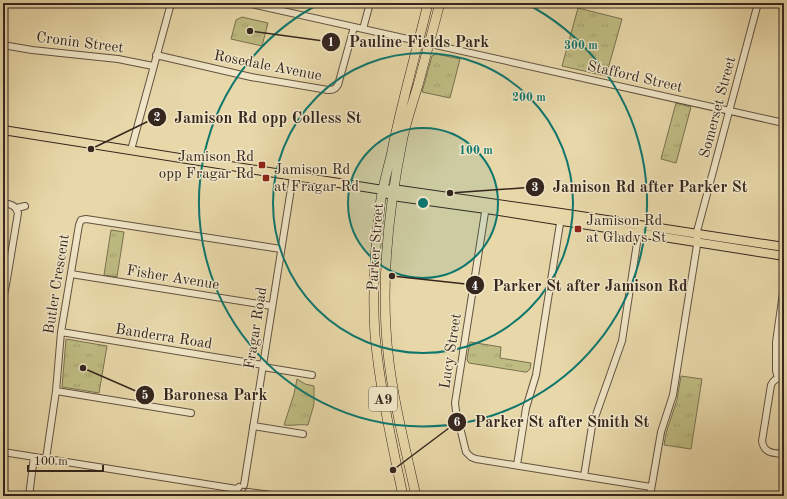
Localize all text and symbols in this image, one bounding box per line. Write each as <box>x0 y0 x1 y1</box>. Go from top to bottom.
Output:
callout: Pauline Fields Park <box>321 28 497 56</box>
street label: Cronin Street <box>35 31 124 56</box>
text: Pauline Fields Park <box>349 35 489 51</box>
text: 1 <box>328 37 334 49</box>
text: 300 m <box>564 40 598 52</box>
street label: Rosedale Avenue <box>212 49 323 84</box>
street label: Somerset Street <box>698 55 739 160</box>
street label: Stafford Street <box>586 59 684 96</box>
text: 200 m <box>512 92 546 104</box>
callout: Jamison Rd opp Colless St <box>147 103 370 131</box>
text: Jamison Rd opp Colless St <box>174 111 362 127</box>
text: 2 <box>154 112 161 124</box>
text: 100 m <box>459 145 493 157</box>
place label: Jamison Rd opp Fragar Rd <box>159 150 254 182</box>
marker: Jamison Rd opp Fragar Rd <box>257 160 267 170</box>
place label: Jamison Rd at Fragar Rd <box>274 163 359 195</box>
marker: Jamison Rd at Fragar Rd <box>261 173 271 183</box>
callout: Jamison Rd after Parker St <box>525 173 756 201</box>
text: Jamison Rd after Parker St <box>552 180 748 196</box>
text: 3 <box>532 182 539 194</box>
centre of rings <box>416 196 430 210</box>
street label: Parker Street <box>366 203 387 291</box>
place label: Jamison Rd at Gladys St <box>586 214 666 246</box>
marker: Jamison Rd at Gladys St <box>573 224 583 234</box>
street label: Butler Crescent <box>42 233 73 335</box>
street label: Fisher Avenue <box>125 264 220 293</box>
callout: Parker St after Jamison Rd <box>465 271 696 299</box>
text: Parker St after Jamison Rd <box>492 279 688 295</box>
text: 4 <box>472 281 479 293</box>
street label: Fragar Road <box>243 286 270 370</box>
street label: Lucy Street <box>438 312 465 390</box>
street label: Banderra Road <box>114 322 213 353</box>
callout: Baronesa Park <box>135 381 276 409</box>
road number: A9 <box>369 387 397 411</box>
text: Baronesa Park <box>163 388 268 404</box>
text: 5 <box>142 389 149 402</box>
callout: Parker St after Smith St <box>447 408 658 436</box>
text: Parker St after Smith St <box>475 415 650 431</box>
text: 6 <box>454 417 461 429</box>
scale bar <box>28 447 103 473</box>
text: 100 m <box>34 456 68 468</box>

